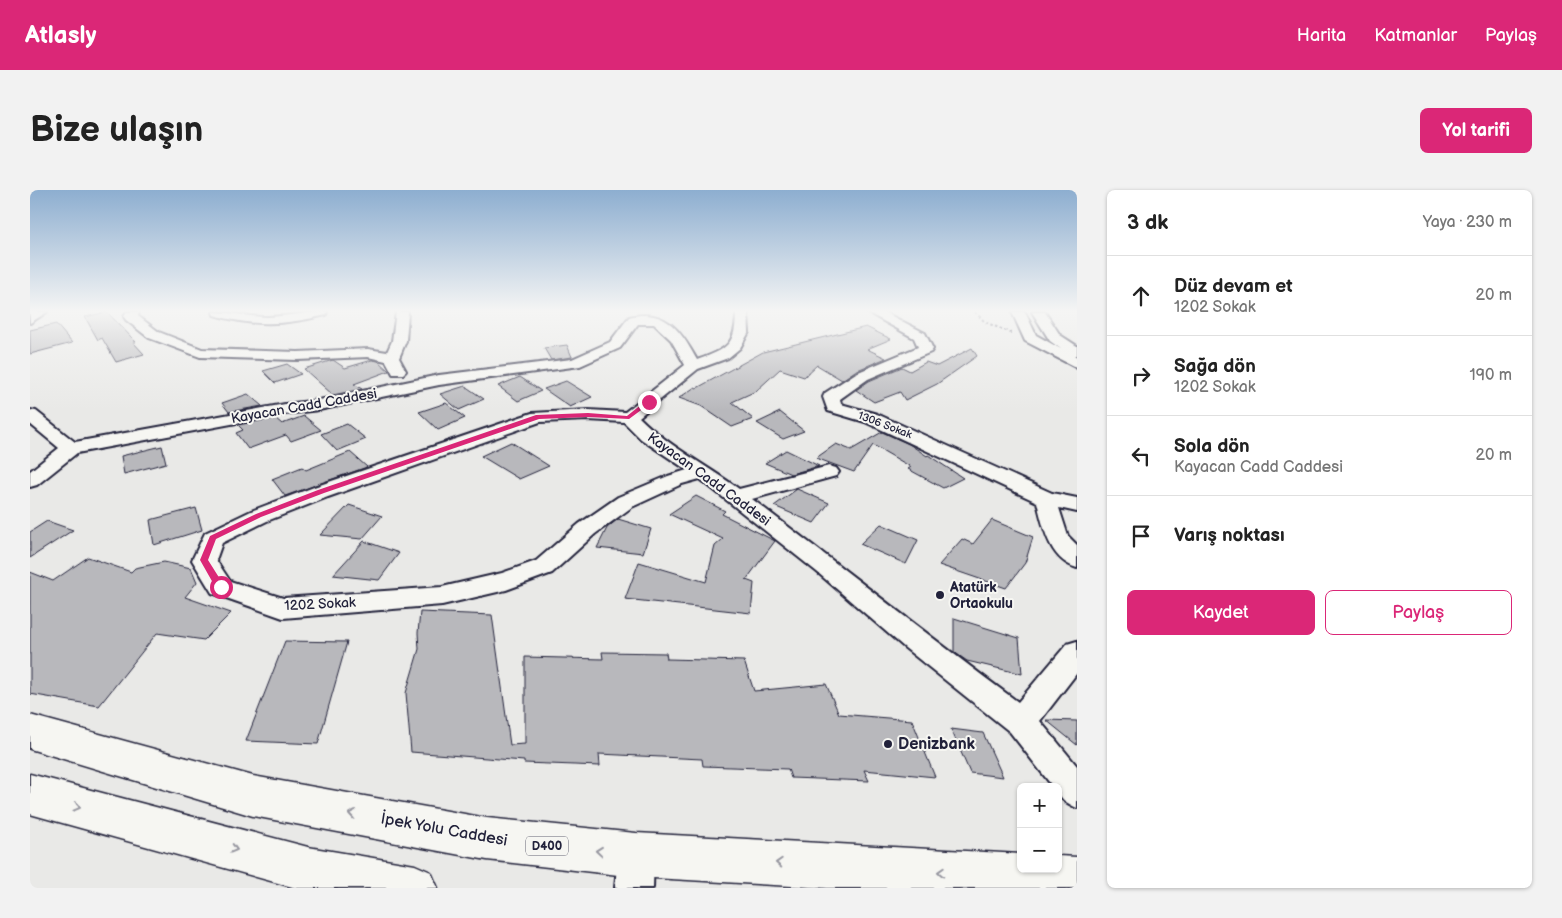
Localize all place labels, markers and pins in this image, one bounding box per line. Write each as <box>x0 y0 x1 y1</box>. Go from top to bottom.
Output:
place label: Atatürk Ortaokulu <box>949 579 1013 612</box>
marker: Atatürk Ortaokulu <box>934 589 946 601</box>
place label: Denizbank <box>898 735 976 754</box>
marker: Denizbank <box>882 738 894 750</box>

